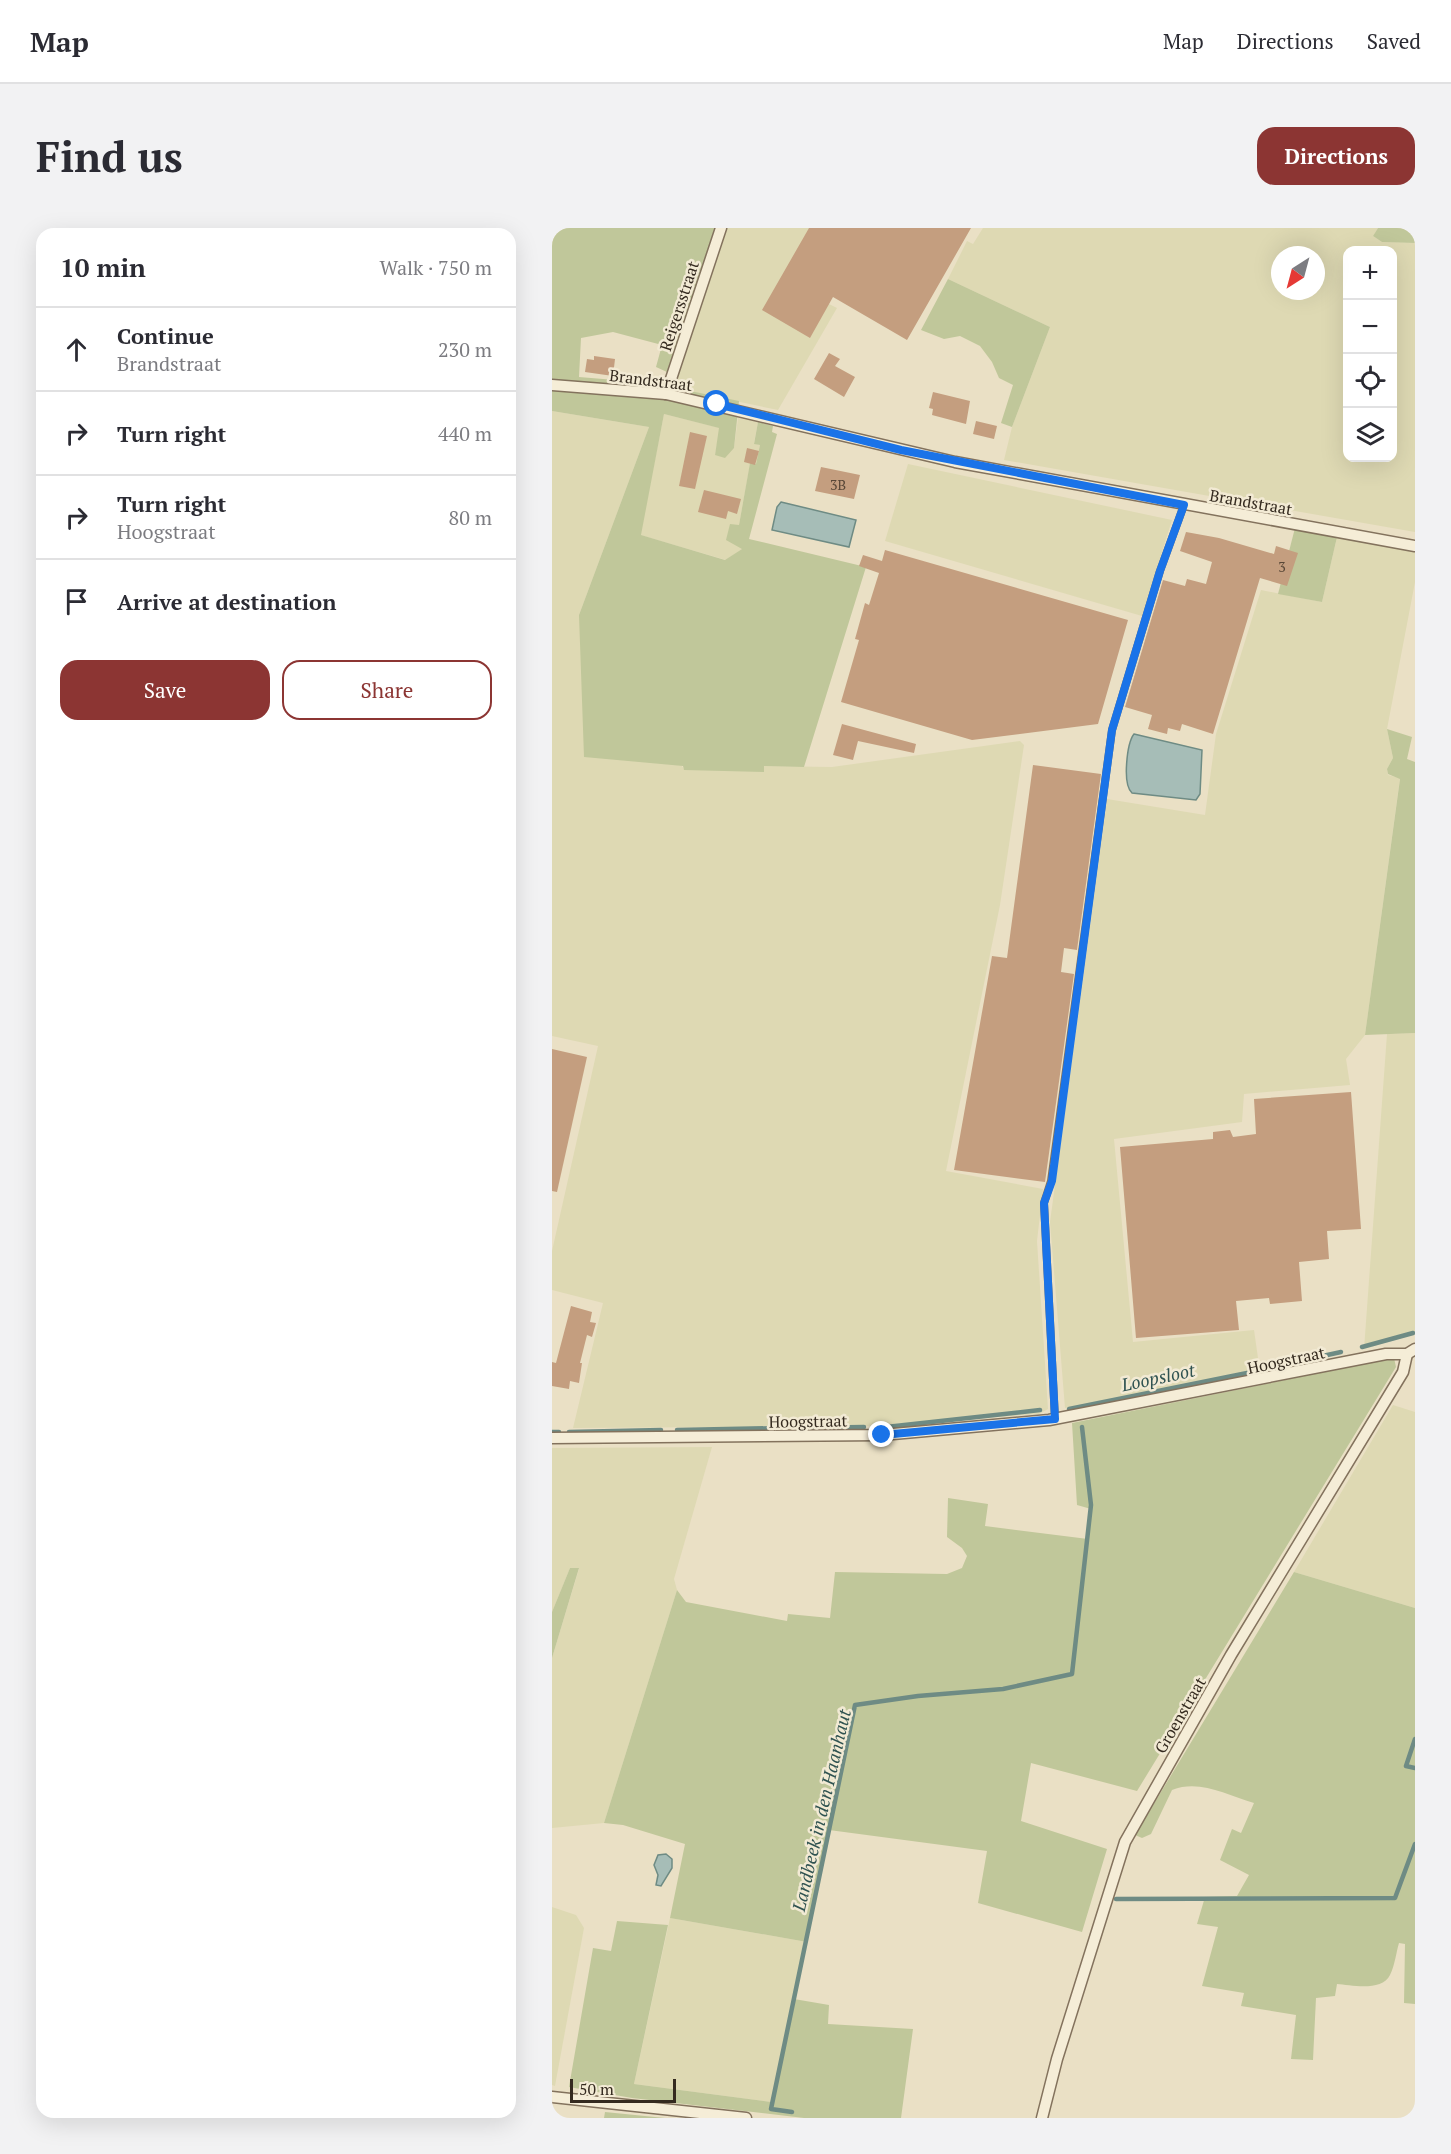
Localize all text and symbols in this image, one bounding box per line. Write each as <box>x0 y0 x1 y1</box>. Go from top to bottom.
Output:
text: Map <box>30 23 89 60</box>
text: Map <box>1163 27 1204 55</box>
text: Directions <box>1237 27 1334 55</box>
text: Saved <box>1367 27 1421 55</box>
button: Directions <box>1257 127 1415 185</box>
text: Find us <box>36 128 183 184</box>
north arrow <box>1271 246 1325 300</box>
map controls <box>1343 246 1397 462</box>
button: + <box>1343 246 1397 300</box>
text: 10 min <box>60 250 146 284</box>
text: Walk · 750 m <box>380 254 492 281</box>
street label: Reigersstraat <box>654 258 704 354</box>
button: − <box>1343 300 1397 354</box>
text: Continue <box>117 321 214 350</box>
icon: ahead <box>60 333 93 366</box>
text: 230 m <box>438 336 492 363</box>
text: Brandstraat <box>117 350 221 377</box>
button: locate <box>1343 354 1397 408</box>
street label: Brandstraat <box>608 364 694 396</box>
route start <box>703 390 729 416</box>
button: layers <box>1343 408 1397 462</box>
icon: right <box>60 417 93 450</box>
text: Turn right <box>117 419 226 448</box>
text: 440 m <box>438 420 492 447</box>
house number: 3B <box>830 475 846 494</box>
street label: Brandstraat <box>1208 484 1294 520</box>
text: Turn right <box>117 489 226 518</box>
icon: right <box>60 501 93 534</box>
text: 80 m <box>449 504 492 531</box>
text: Hoogstraat <box>117 518 216 545</box>
house number: 3 <box>1278 557 1286 576</box>
icon: arrive <box>60 585 93 618</box>
text: Arrive at destination <box>117 587 336 616</box>
button: Save <box>60 660 270 720</box>
button: Share <box>282 660 492 720</box>
street label: Hoogstraat <box>1245 1341 1327 1379</box>
water label: Loopsloot <box>1118 1357 1198 1397</box>
street label: Hoogstraat <box>768 1409 848 1433</box>
route end <box>868 1421 894 1447</box>
street label: Groenstraat <box>1149 1673 1211 1757</box>
water label: Landbeek in den Haanhaut <box>786 1706 856 1914</box>
scale bar <box>570 2076 676 2104</box>
text: 50 m <box>579 2078 614 2100</box>

